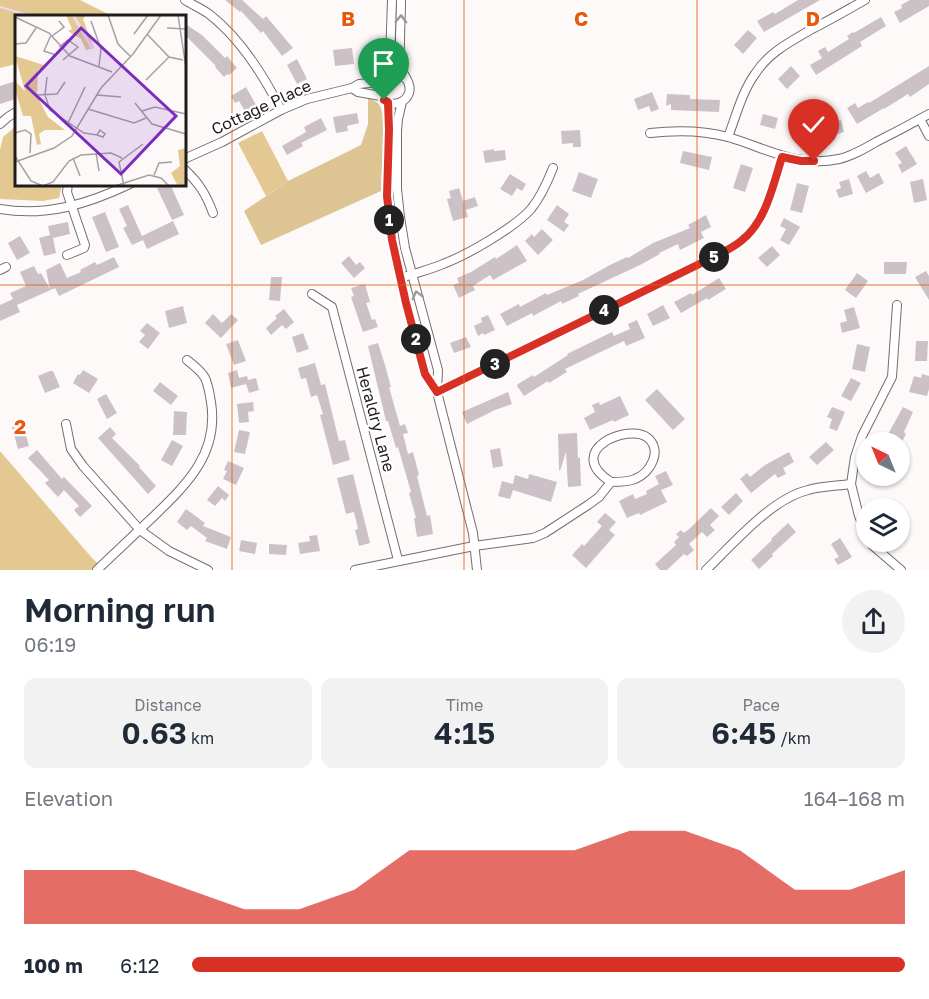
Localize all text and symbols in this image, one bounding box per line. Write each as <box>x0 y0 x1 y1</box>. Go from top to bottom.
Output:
text: B <box>341 6 355 30</box>
text: C <box>574 6 588 30</box>
text: D <box>806 6 820 30</box>
inset map <box>15 15 186 186</box>
one-way arrow <box>394 15 407 24</box>
pin <box>358 38 409 100</box>
icon: arrive <box>367 47 400 80</box>
street label: Cottage Place <box>208 75 314 139</box>
pin <box>788 99 839 161</box>
icon: check <box>797 108 830 141</box>
pin: 1 <box>374 205 404 235</box>
text: 1 <box>385 210 393 230</box>
pin: 5 <box>699 242 729 272</box>
text: 5 <box>709 247 719 267</box>
one-way arrow <box>412 290 425 300</box>
pin: 4 <box>589 295 619 325</box>
text: 4 <box>599 300 609 320</box>
pin: 2 <box>401 324 431 354</box>
text: 2 <box>411 329 421 349</box>
pin: 3 <box>480 349 510 379</box>
text: 3 <box>490 354 500 374</box>
street label: Heraldry Lane <box>352 364 400 474</box>
text: 2 <box>14 414 26 438</box>
north arrow <box>856 432 910 486</box>
map controls <box>856 432 910 552</box>
button: layers <box>856 498 910 552</box>
text: Morning run <box>24 590 216 629</box>
button: share <box>842 590 905 653</box>
text: 06:19 <box>24 632 76 656</box>
text: Distance <box>134 695 201 715</box>
text: Time <box>446 695 483 715</box>
text: Pace <box>742 695 780 715</box>
text: 0.63 <box>122 715 187 751</box>
text: 4:15 <box>434 715 495 751</box>
text: 6:45 <box>711 715 776 751</box>
text: km <box>187 728 214 748</box>
text: /km <box>776 728 811 748</box>
text: Elevation <box>24 786 113 810</box>
text: 164–168 m <box>804 786 905 810</box>
text: 100 m <box>24 953 83 977</box>
text: 6:12 <box>120 953 159 977</box>

